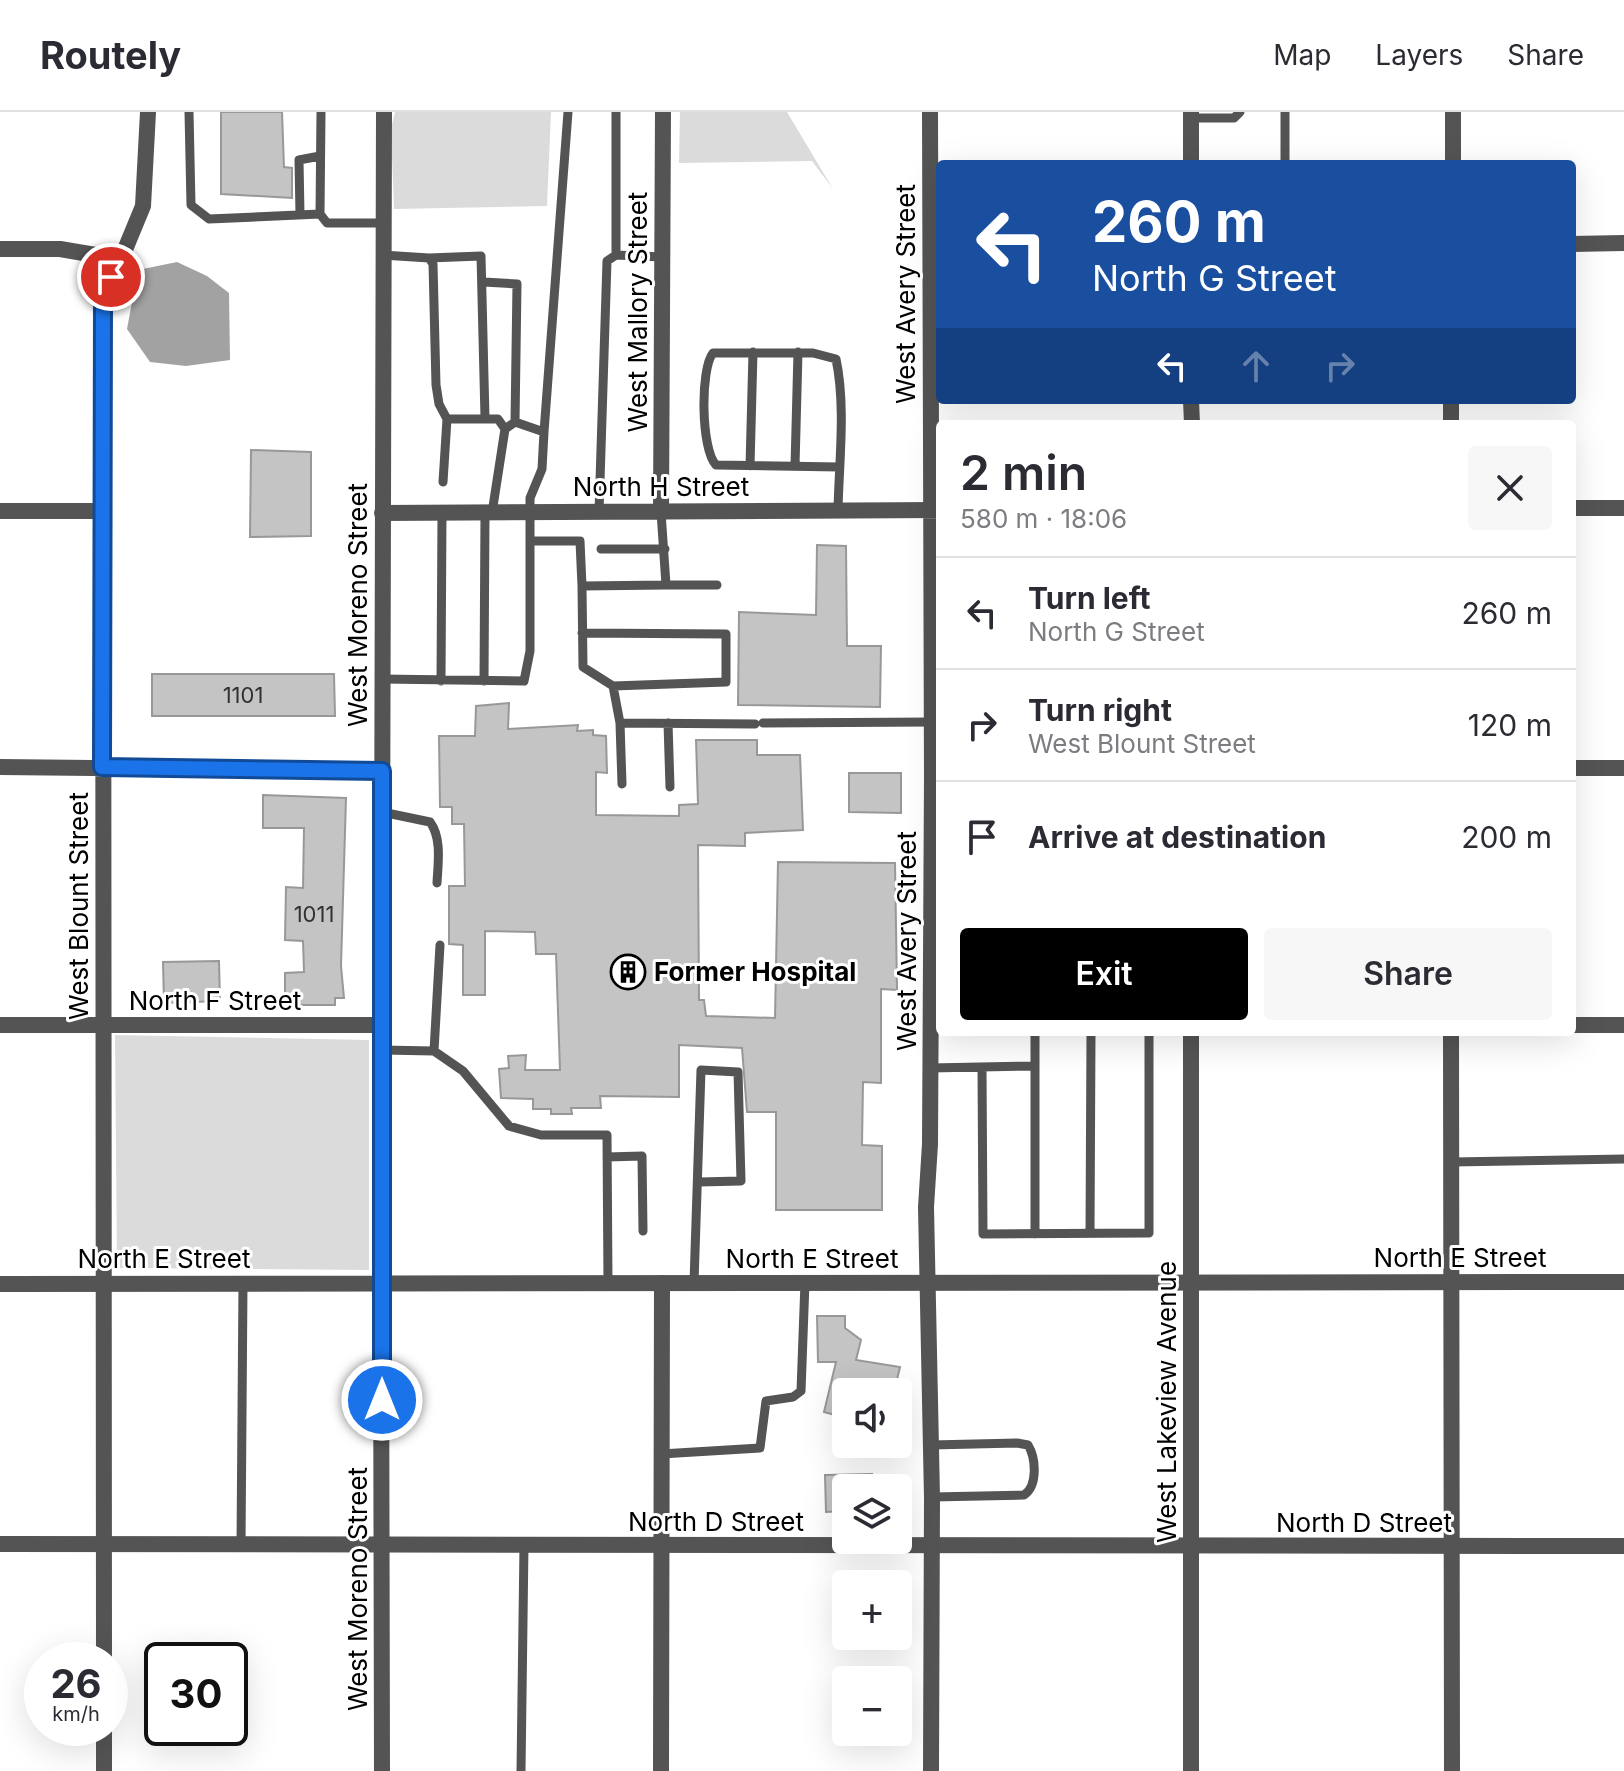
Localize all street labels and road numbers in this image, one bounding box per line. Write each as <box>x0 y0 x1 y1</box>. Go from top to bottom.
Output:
street label: West Avery Street <box>890 184 921 404</box>
street label: West Mallory Street <box>622 192 653 432</box>
street label: North H Street <box>573 471 749 502</box>
street label: West Moreno Street <box>342 483 373 727</box>
street label: West Blount Street <box>63 792 94 1020</box>
street label: West Avery Street <box>891 831 922 1051</box>
street label: North F Street <box>129 985 301 1016</box>
street label: North E Street <box>1374 1242 1546 1273</box>
street label: North E Street <box>78 1243 250 1274</box>
street label: North E Street <box>726 1243 898 1274</box>
street label: West Lakeview Avenue <box>1151 1261 1182 1543</box>
street label: West Moreno Street <box>342 1467 373 1711</box>
street label: North D Street <box>628 1506 804 1537</box>
street label: North D Street <box>1276 1507 1452 1538</box>

